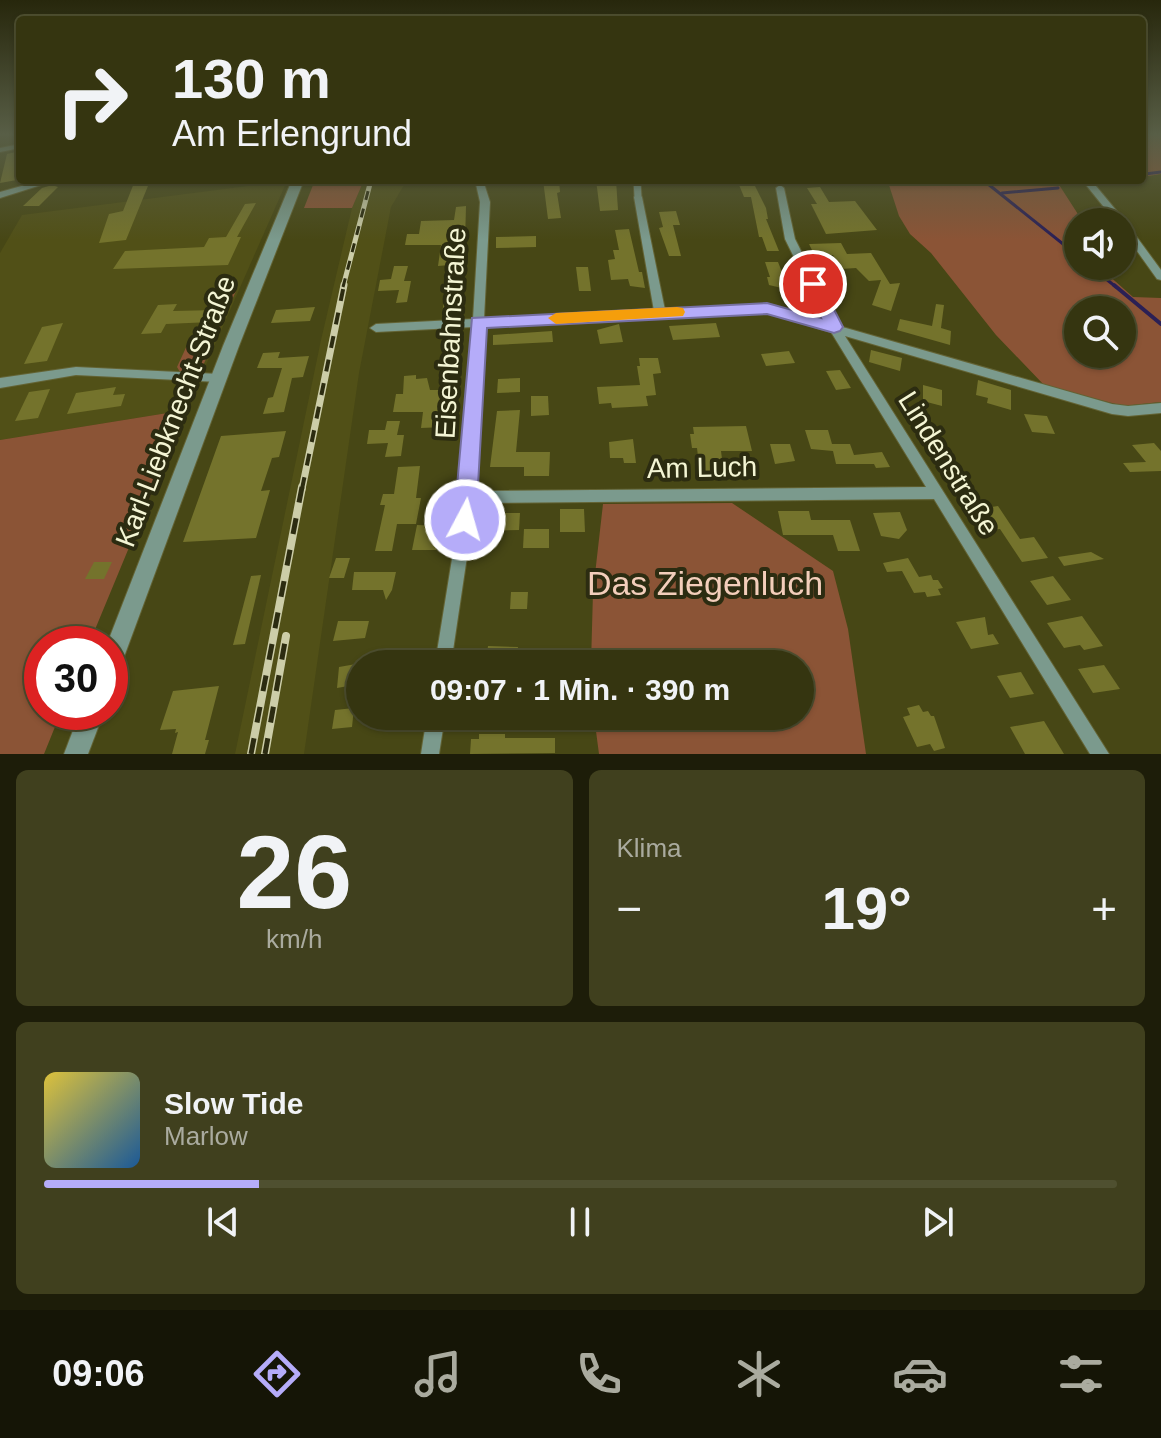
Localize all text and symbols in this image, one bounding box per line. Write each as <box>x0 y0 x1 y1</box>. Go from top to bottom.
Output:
text: 130 m <box>172 47 331 110</box>
icon: right <box>40 48 144 152</box>
text: Am Erlengrund <box>172 113 412 154</box>
map controls <box>1064 208 1136 368</box>
button: sound <box>1064 208 1136 280</box>
street label: Eisenbahnstraße <box>429 227 472 440</box>
pin <box>779 250 847 318</box>
icon: arrive <box>791 262 835 306</box>
street label: Karl-Liebknecht-Straße <box>109 271 242 551</box>
button: search <box>1064 296 1136 368</box>
street label: Lindenstraße <box>892 386 1005 541</box>
street label: Am Luch <box>646 451 758 484</box>
position arrow <box>423 478 507 562</box>
park label: Das Ziegenluch <box>587 564 823 602</box>
speed limit sign: 30 <box>24 626 128 730</box>
text: 09:07 · 1 Min. · 390 m <box>430 673 730 706</box>
text: 26 <box>236 814 352 930</box>
text: Klima <box>617 833 682 863</box>
text: 19° <box>821 875 912 942</box>
text: − <box>617 884 642 933</box>
text: + <box>1091 884 1117 933</box>
text: km/h <box>266 924 322 954</box>
text: Slow Tide <box>164 1087 303 1120</box>
text: Marlow <box>164 1121 248 1151</box>
icon: previous <box>201 1200 245 1244</box>
icon: pause <box>558 1200 602 1244</box>
icon: next <box>916 1200 960 1244</box>
icon: directions <box>249 1346 305 1402</box>
icon: music <box>410 1346 466 1402</box>
icon: phone <box>571 1346 627 1402</box>
icon: climate <box>731 1346 787 1402</box>
icon: car <box>892 1346 948 1402</box>
icon: filters <box>1053 1346 1109 1402</box>
text: 09:06 <box>52 1353 144 1394</box>

